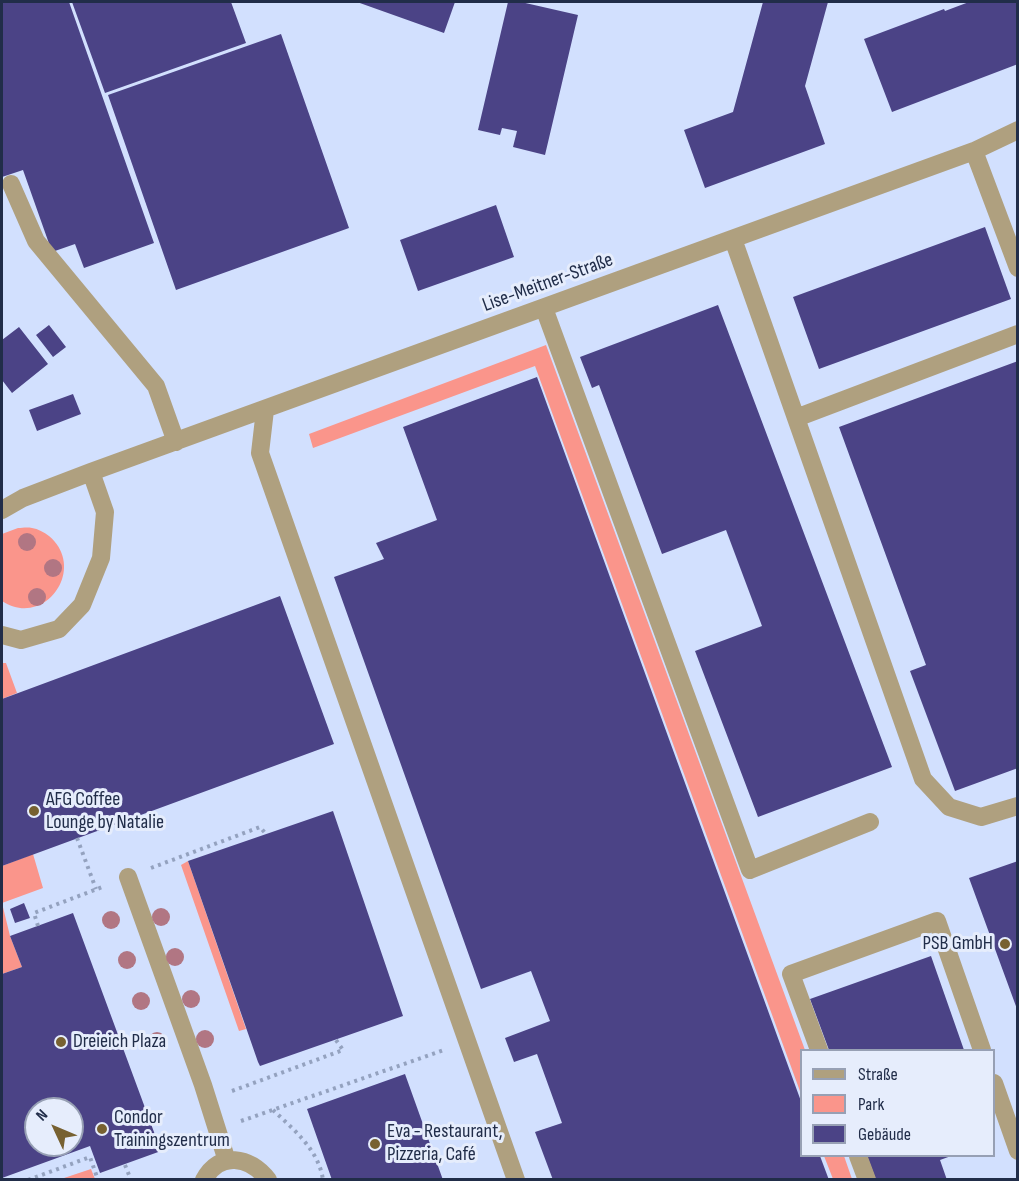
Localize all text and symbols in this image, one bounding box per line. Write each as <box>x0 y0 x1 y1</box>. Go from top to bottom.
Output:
street label: Lise-Meitner-Straße <box>479 248 617 318</box>
place label: AFG Coffee Lounge by Natalie <box>46 788 164 835</box>
marker: AFG Coffee Lounge by Natalie <box>27 804 41 818</box>
place label: PSB GmbH <box>923 932 993 956</box>
marker: PSB GmbH <box>998 937 1012 951</box>
place label: Dreieich Plaza <box>73 1030 166 1054</box>
marker: Dreieich Plaza <box>54 1035 68 1049</box>
legend <box>800 1049 995 1157</box>
text: Straße <box>858 1064 898 1085</box>
text: Park <box>858 1094 884 1115</box>
north arrow <box>24 1097 84 1157</box>
text: N <box>32 1106 52 1125</box>
place label: Condor Trainingszentrum <box>114 1106 230 1153</box>
place label: Eva - Restaurant, Pizzeria, Café <box>387 1120 503 1167</box>
marker: Condor Trainingszentrum <box>95 1122 109 1136</box>
text: Gebäude <box>858 1124 911 1145</box>
marker: Eva - Restaurant, Pizzeria, Café <box>368 1137 382 1151</box>

